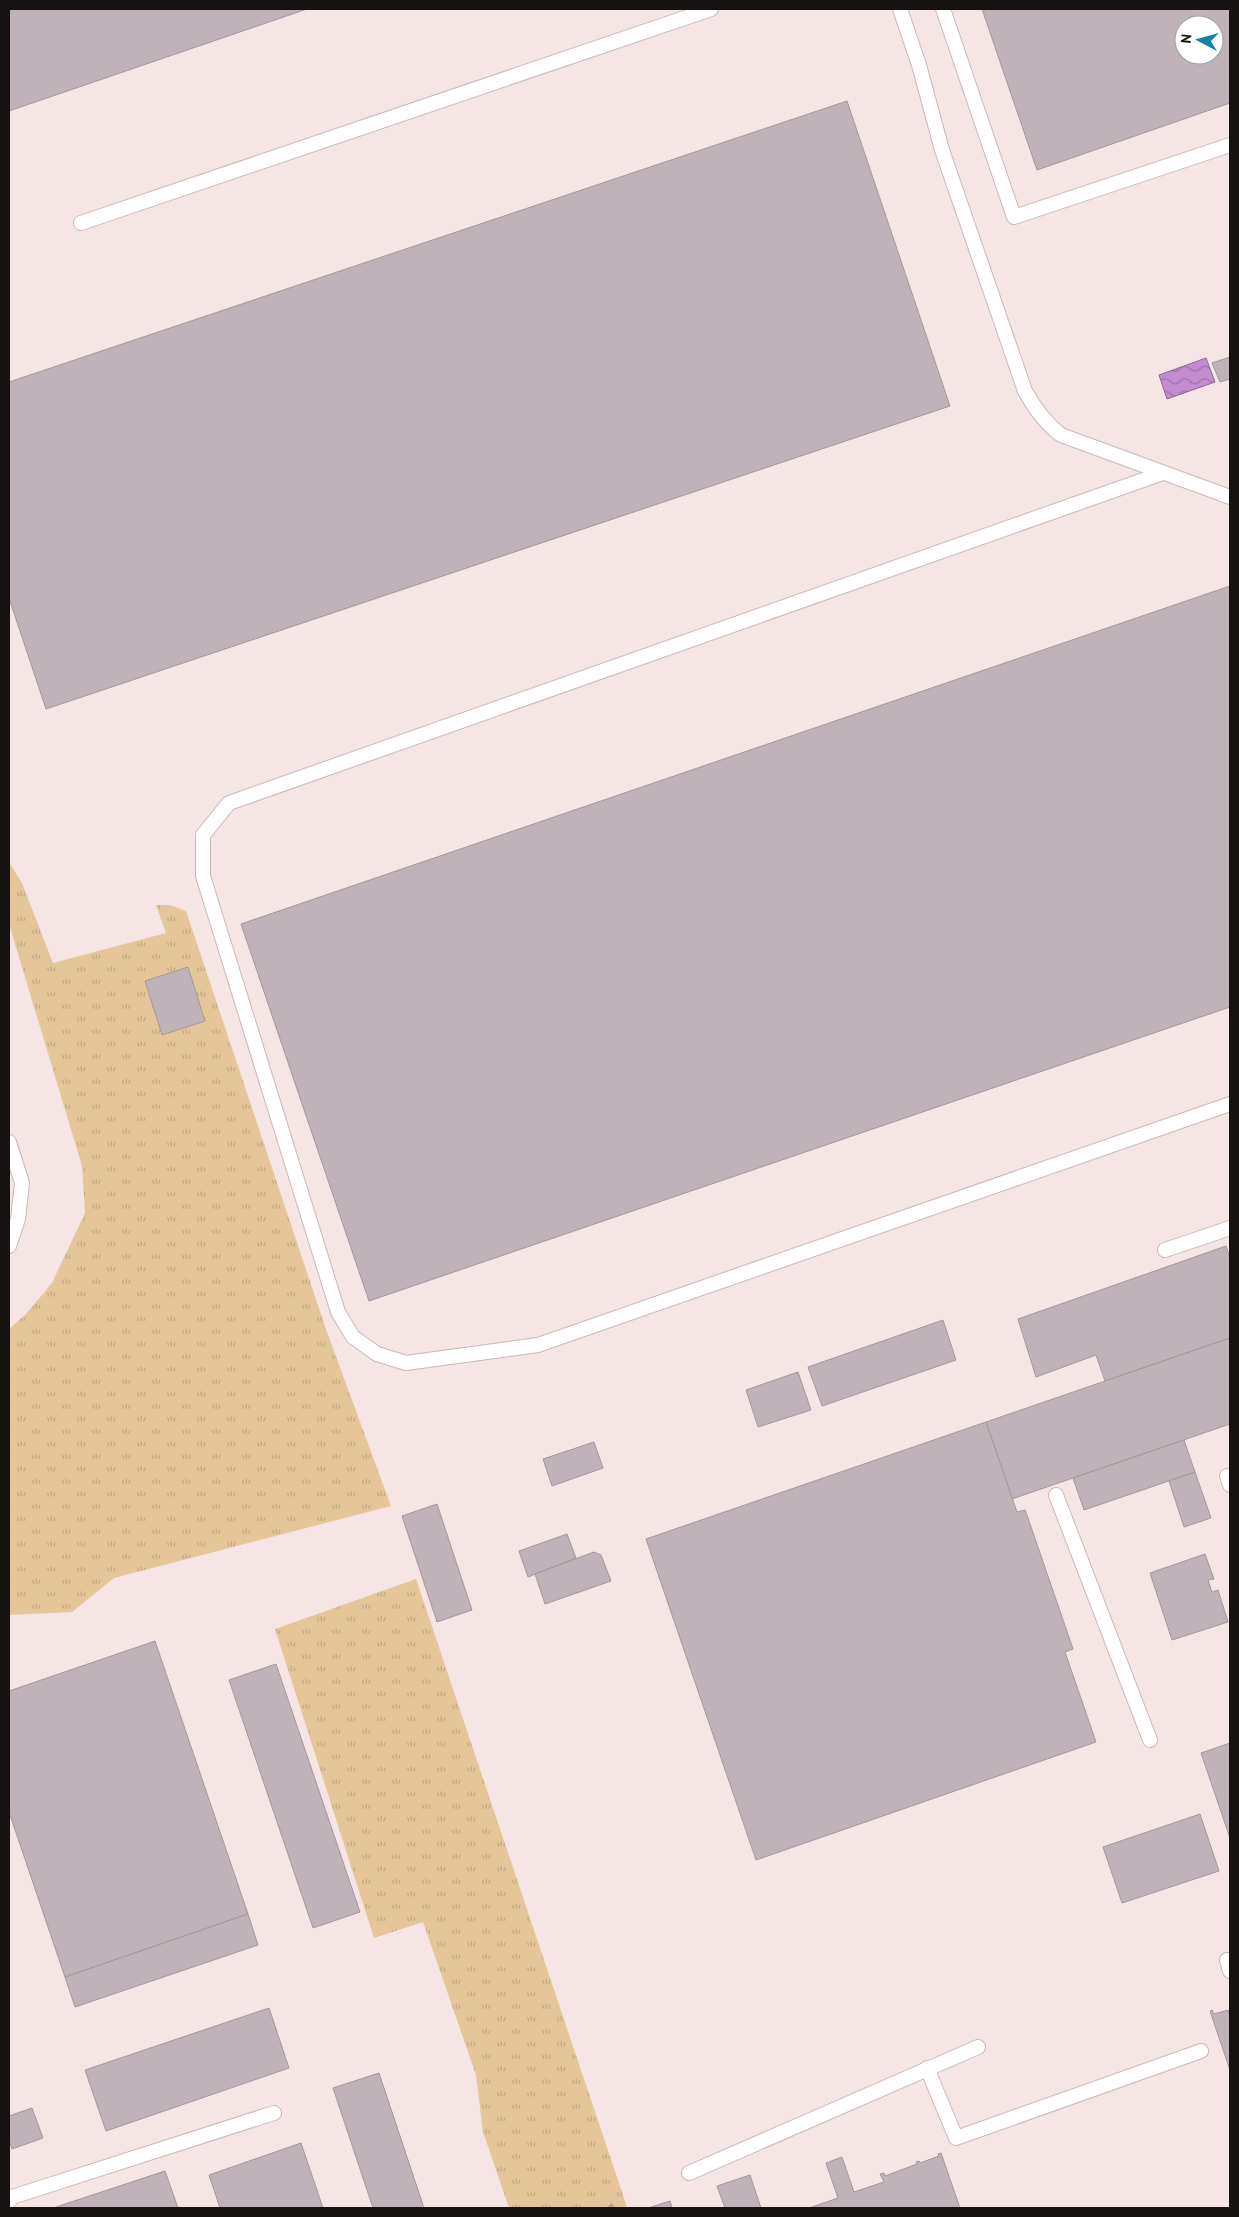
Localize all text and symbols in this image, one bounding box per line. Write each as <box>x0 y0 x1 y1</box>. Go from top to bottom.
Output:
north arrow <box>1174 15 1224 65</box>
text: N <box>1177 33 1196 44</box>

